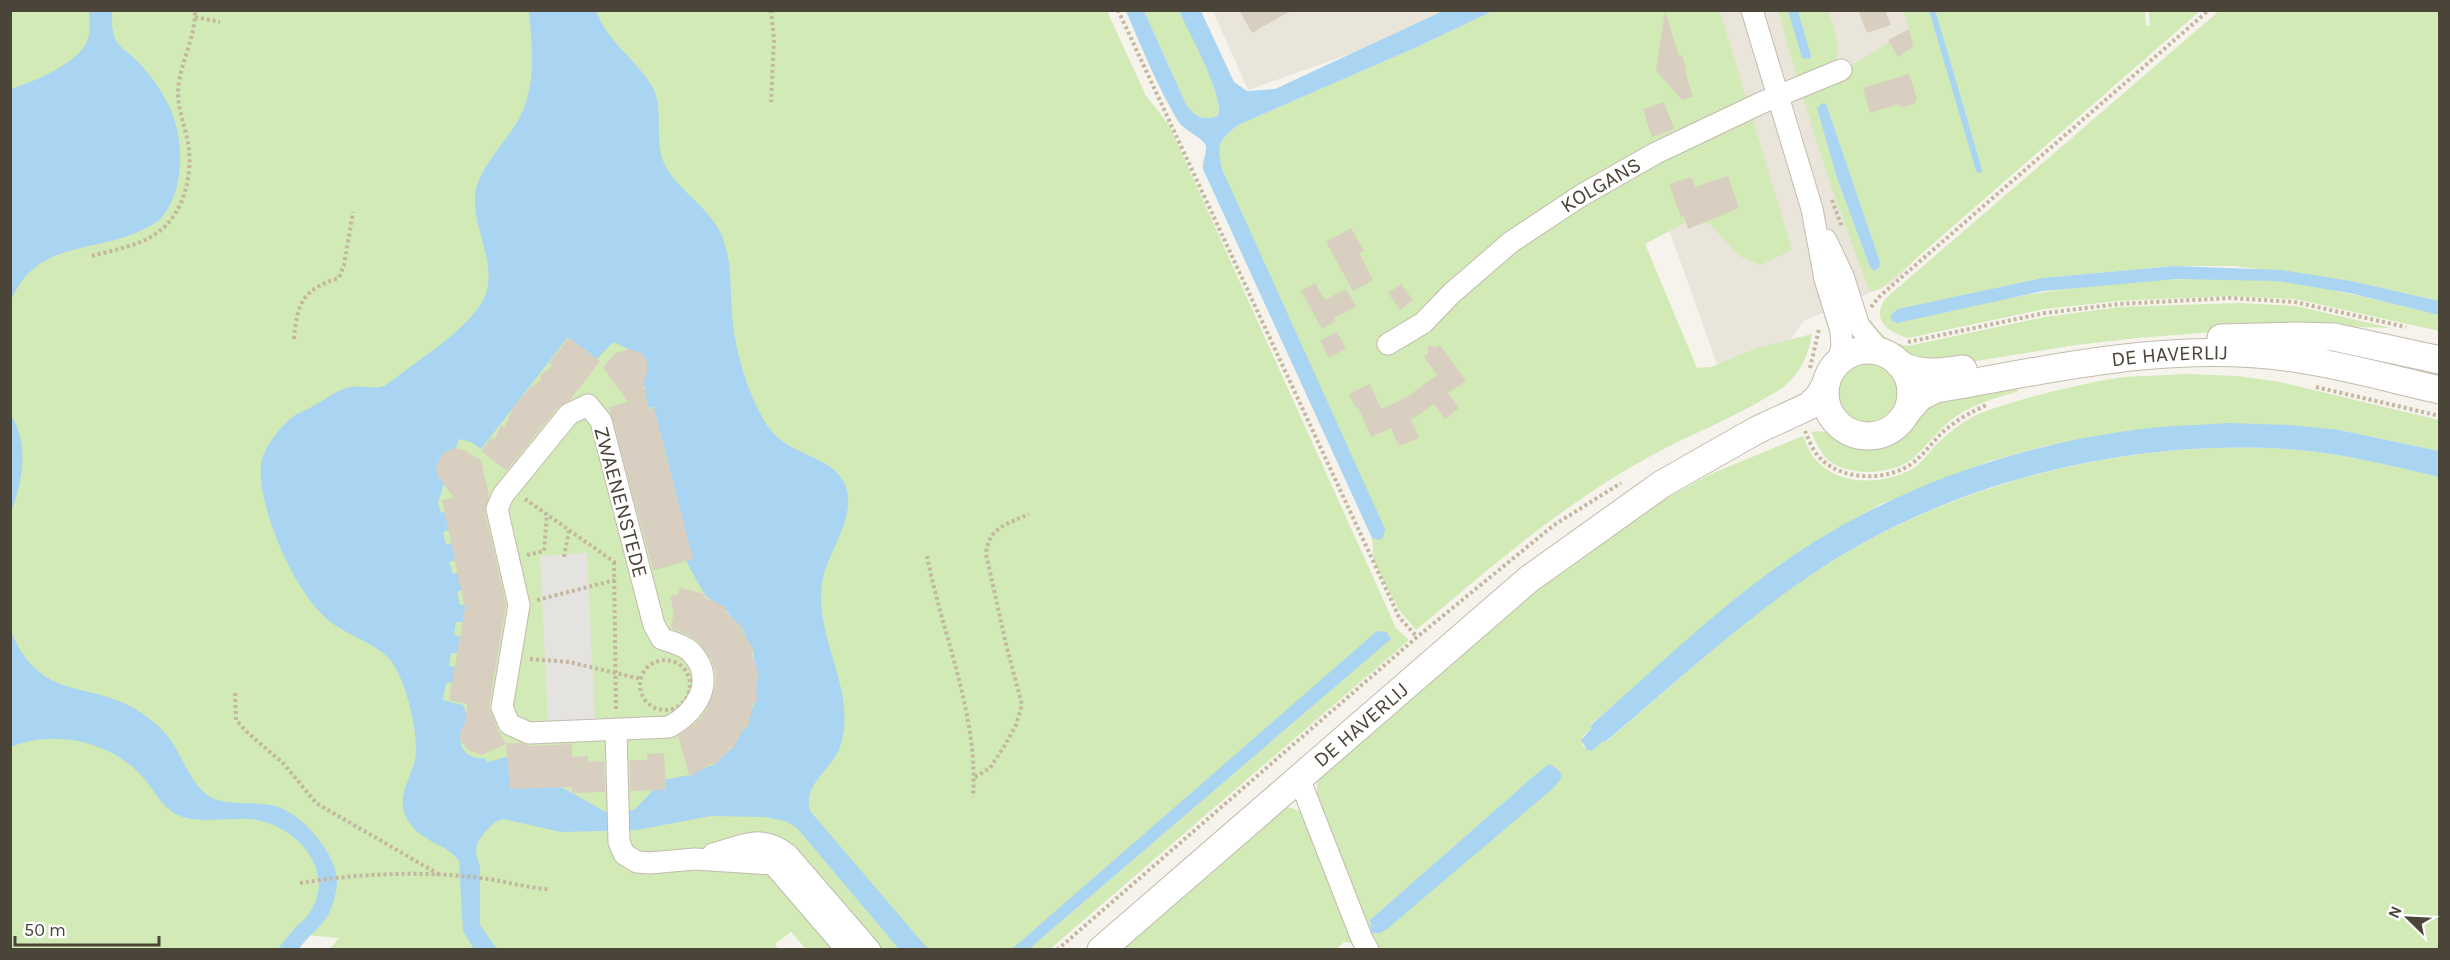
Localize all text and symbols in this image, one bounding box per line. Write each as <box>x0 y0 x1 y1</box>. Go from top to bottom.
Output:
street label: KOLGANS <box>1556 152 1645 218</box>
street label: DE HAVERLIJ <box>2110 340 2228 371</box>
street label: ZWAENENSTEDE <box>589 424 653 580</box>
street label: DE HAVERLIJ <box>1309 677 1413 772</box>
north arrow <box>2378 888 2438 948</box>
text: N <box>2384 903 2406 921</box>
scale bar <box>15 909 159 947</box>
text: 50 m <box>24 919 66 941</box>

